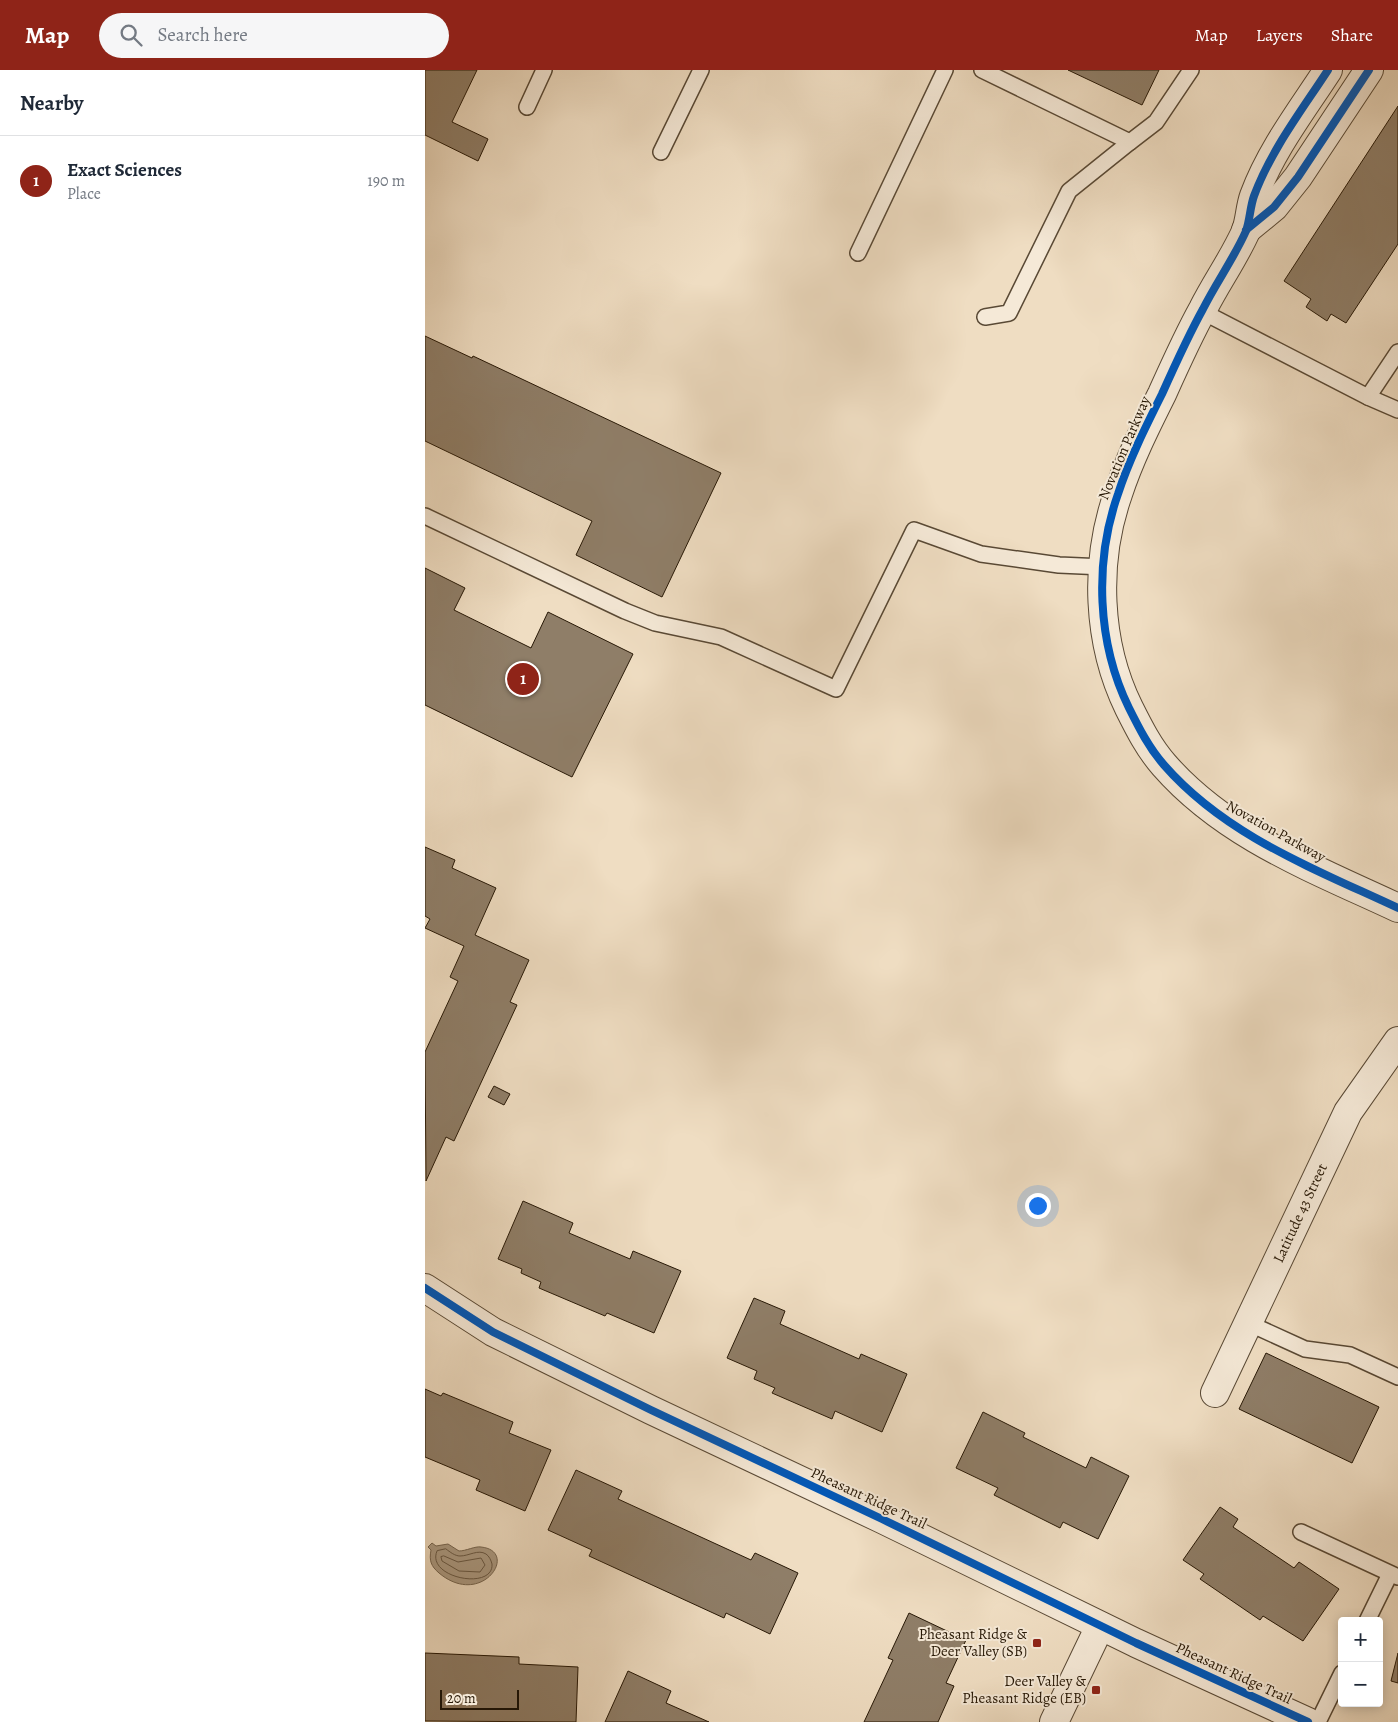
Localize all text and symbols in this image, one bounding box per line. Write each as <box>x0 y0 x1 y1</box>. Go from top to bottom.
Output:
search box <box>99 13 449 58</box>
text: Map <box>25 19 69 51</box>
icon: search <box>117 21 145 49</box>
text: Search here <box>157 22 248 48</box>
text: Map <box>1195 23 1228 47</box>
text: Layers <box>1256 23 1303 47</box>
text: Share <box>1331 23 1373 47</box>
text: Nearby <box>20 89 83 117</box>
text: Exact Sciences <box>67 157 182 183</box>
text: 1 <box>33 170 39 192</box>
text: 190 m <box>367 170 405 192</box>
text: Place <box>67 183 101 205</box>
street label: Novation Parkway <box>1093 393 1155 503</box>
pin: 1 <box>507 660 539 698</box>
street label: Novation Parkway <box>1223 795 1330 867</box>
street label: Latitude 43 Street <box>1268 1160 1332 1266</box>
your location <box>1025 1193 1051 1219</box>
street label: Pheasant Ridge Trail <box>808 1462 931 1534</box>
map controls <box>1338 1617 1383 1707</box>
button: + <box>1338 1617 1383 1662</box>
place label: Pheasant Ridge & Deer Valley (SB) <box>919 1624 1027 1661</box>
marker: Pheasant Ridge & Deer Valley (SB) <box>1031 1637 1043 1649</box>
street label: Pheasant Ridge Trail <box>1173 1637 1296 1709</box>
button: − <box>1338 1662 1383 1707</box>
place label: Deer Valley & Pheasant Ridge (EB) <box>962 1671 1086 1708</box>
marker: Deer Valley & Pheasant Ridge (EB) <box>1090 1684 1102 1696</box>
scale bar <box>440 1687 519 1710</box>
text: 20 m <box>447 1689 476 1708</box>

